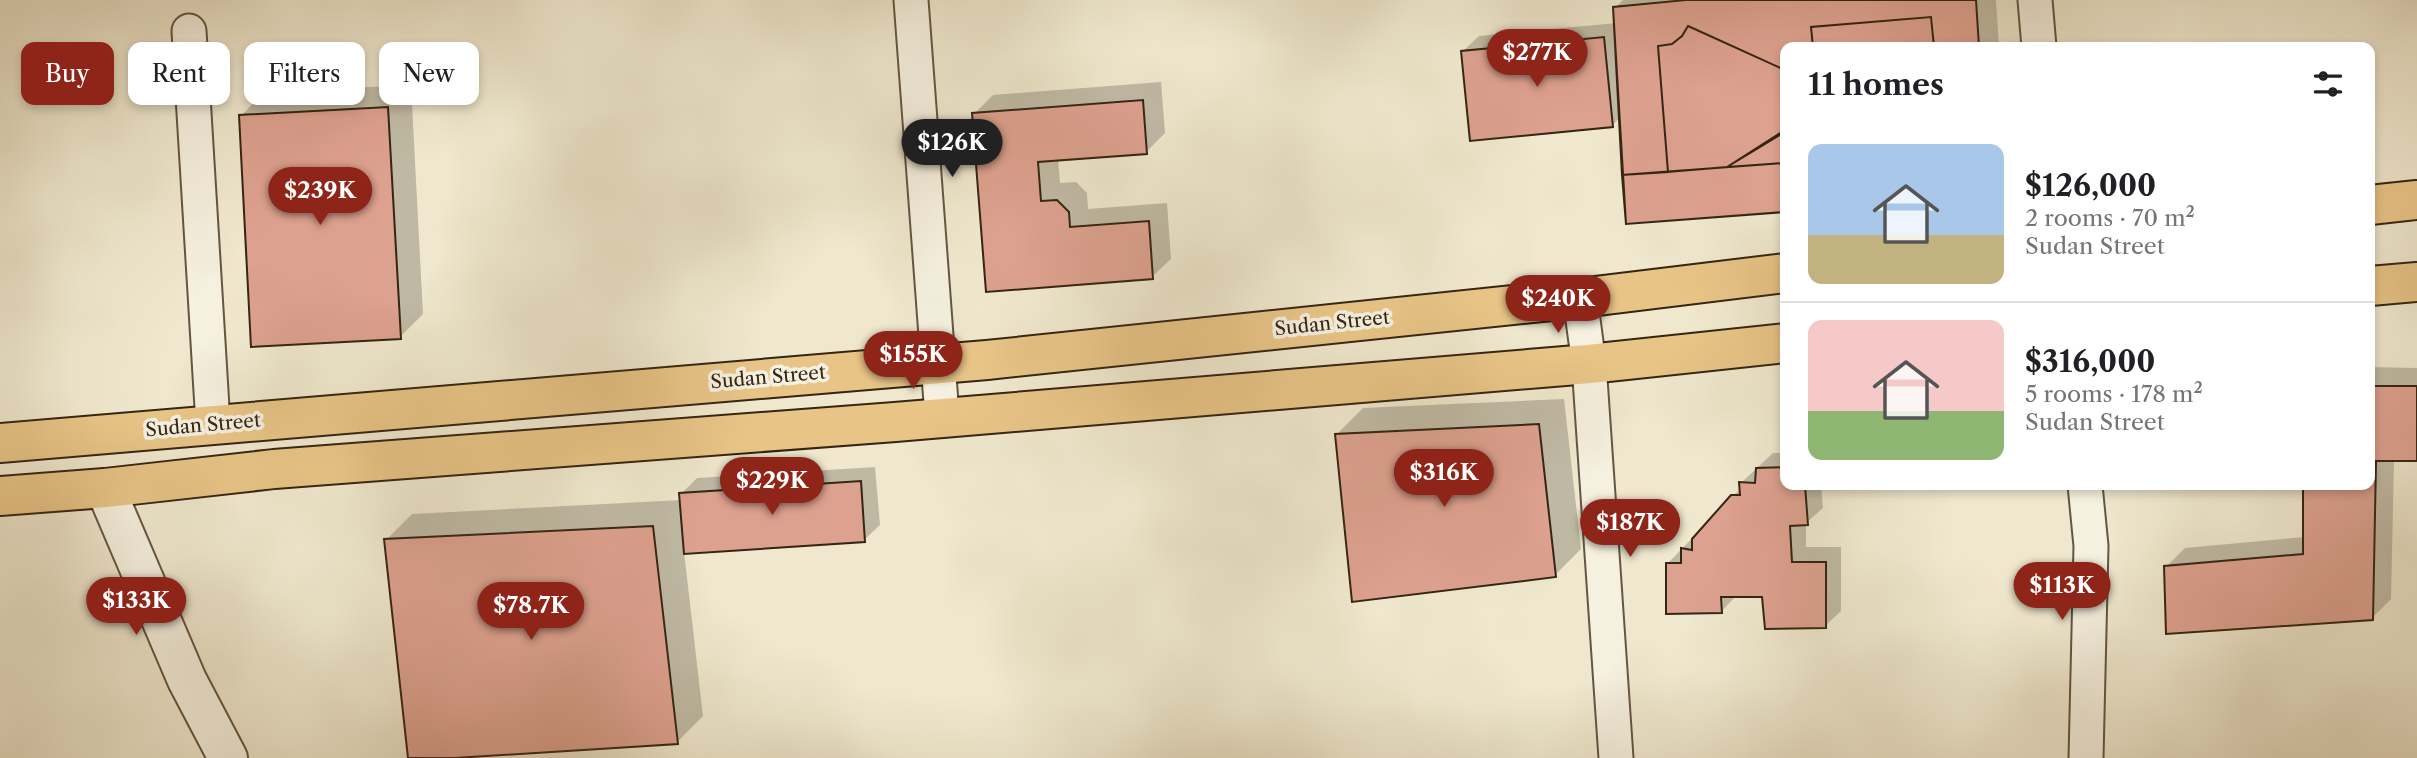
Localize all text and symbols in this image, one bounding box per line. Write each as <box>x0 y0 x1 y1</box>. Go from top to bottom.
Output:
pin: $277K <box>1488 29 1586 89</box>
text: $277K <box>1503 38 1571 66</box>
chip: Buy <box>21 42 114 105</box>
chip: Rent <box>128 42 230 105</box>
chip: Filters <box>244 42 365 105</box>
chip: New <box>379 42 479 105</box>
icon: filters <box>2309 65 2347 103</box>
text: 11 homes <box>1808 66 1944 103</box>
pin: $126K <box>903 120 1001 179</box>
text: $126K <box>918 128 986 156</box>
text: $126,000 <box>2025 167 2156 204</box>
pin: $239K <box>271 168 369 227</box>
icon: home <box>1864 172 1948 256</box>
text: $239K <box>284 176 356 204</box>
text: 2 rooms · 70 m² <box>2025 204 2195 232</box>
text: Sudan Street <box>2025 232 2165 260</box>
pin: $240K <box>1509 276 1607 335</box>
text: $240K <box>1521 284 1595 312</box>
street label: Sudan Street <box>1273 305 1391 340</box>
pin: $155K <box>864 332 962 391</box>
text: $155K <box>880 340 946 368</box>
text: $316,000 <box>2025 343 2155 380</box>
icon: home <box>1864 348 1948 432</box>
street label: Sudan Street <box>709 360 827 393</box>
text: 5 rooms · 178 m² <box>2025 380 2203 408</box>
street label: Sudan Street <box>144 408 262 441</box>
text: Sudan Street <box>2025 408 2165 436</box>
pin: $316K <box>1395 449 1493 509</box>
pin: $229K <box>723 458 821 517</box>
text: $316K <box>1410 458 1478 486</box>
text: $229K <box>736 466 808 494</box>
pin: $187K <box>1581 500 1679 559</box>
text: $187K <box>1596 508 1664 536</box>
pin: $113K <box>2013 562 2111 622</box>
text: $113K <box>2030 571 2094 599</box>
pin: $133K <box>87 578 185 637</box>
pin: $78.7K <box>474 582 588 642</box>
text: $133K <box>102 586 170 614</box>
text: $78.7K <box>493 591 569 619</box>

